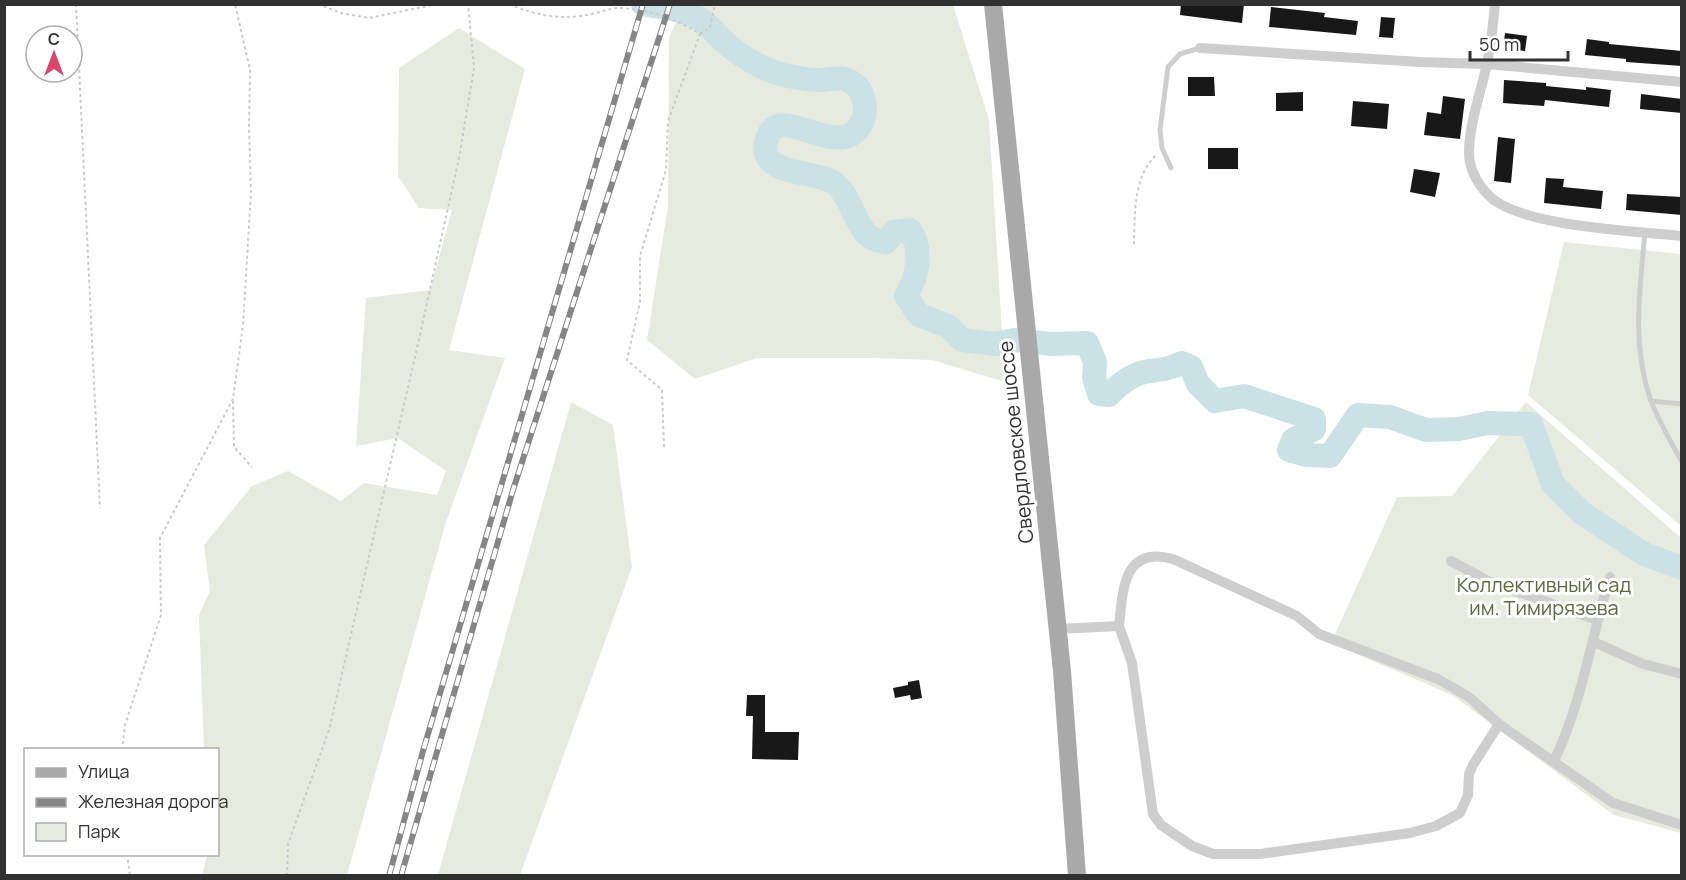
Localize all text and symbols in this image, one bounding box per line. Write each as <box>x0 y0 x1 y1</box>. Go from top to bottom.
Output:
north arrow <box>24 24 84 84</box>
scale bar <box>1470 24 1568 62</box>
text: С <box>48 28 60 50</box>
text: 50 m <box>1479 32 1519 56</box>
street label: Свердловское шоссе <box>991 339 1040 545</box>
park label: Коллективный сад им. Тимирязева <box>1457 571 1631 621</box>
legend <box>24 748 219 856</box>
text: Улица <box>78 759 130 783</box>
text: Железная дорога <box>78 789 229 813</box>
text: Парк <box>78 819 121 843</box>

